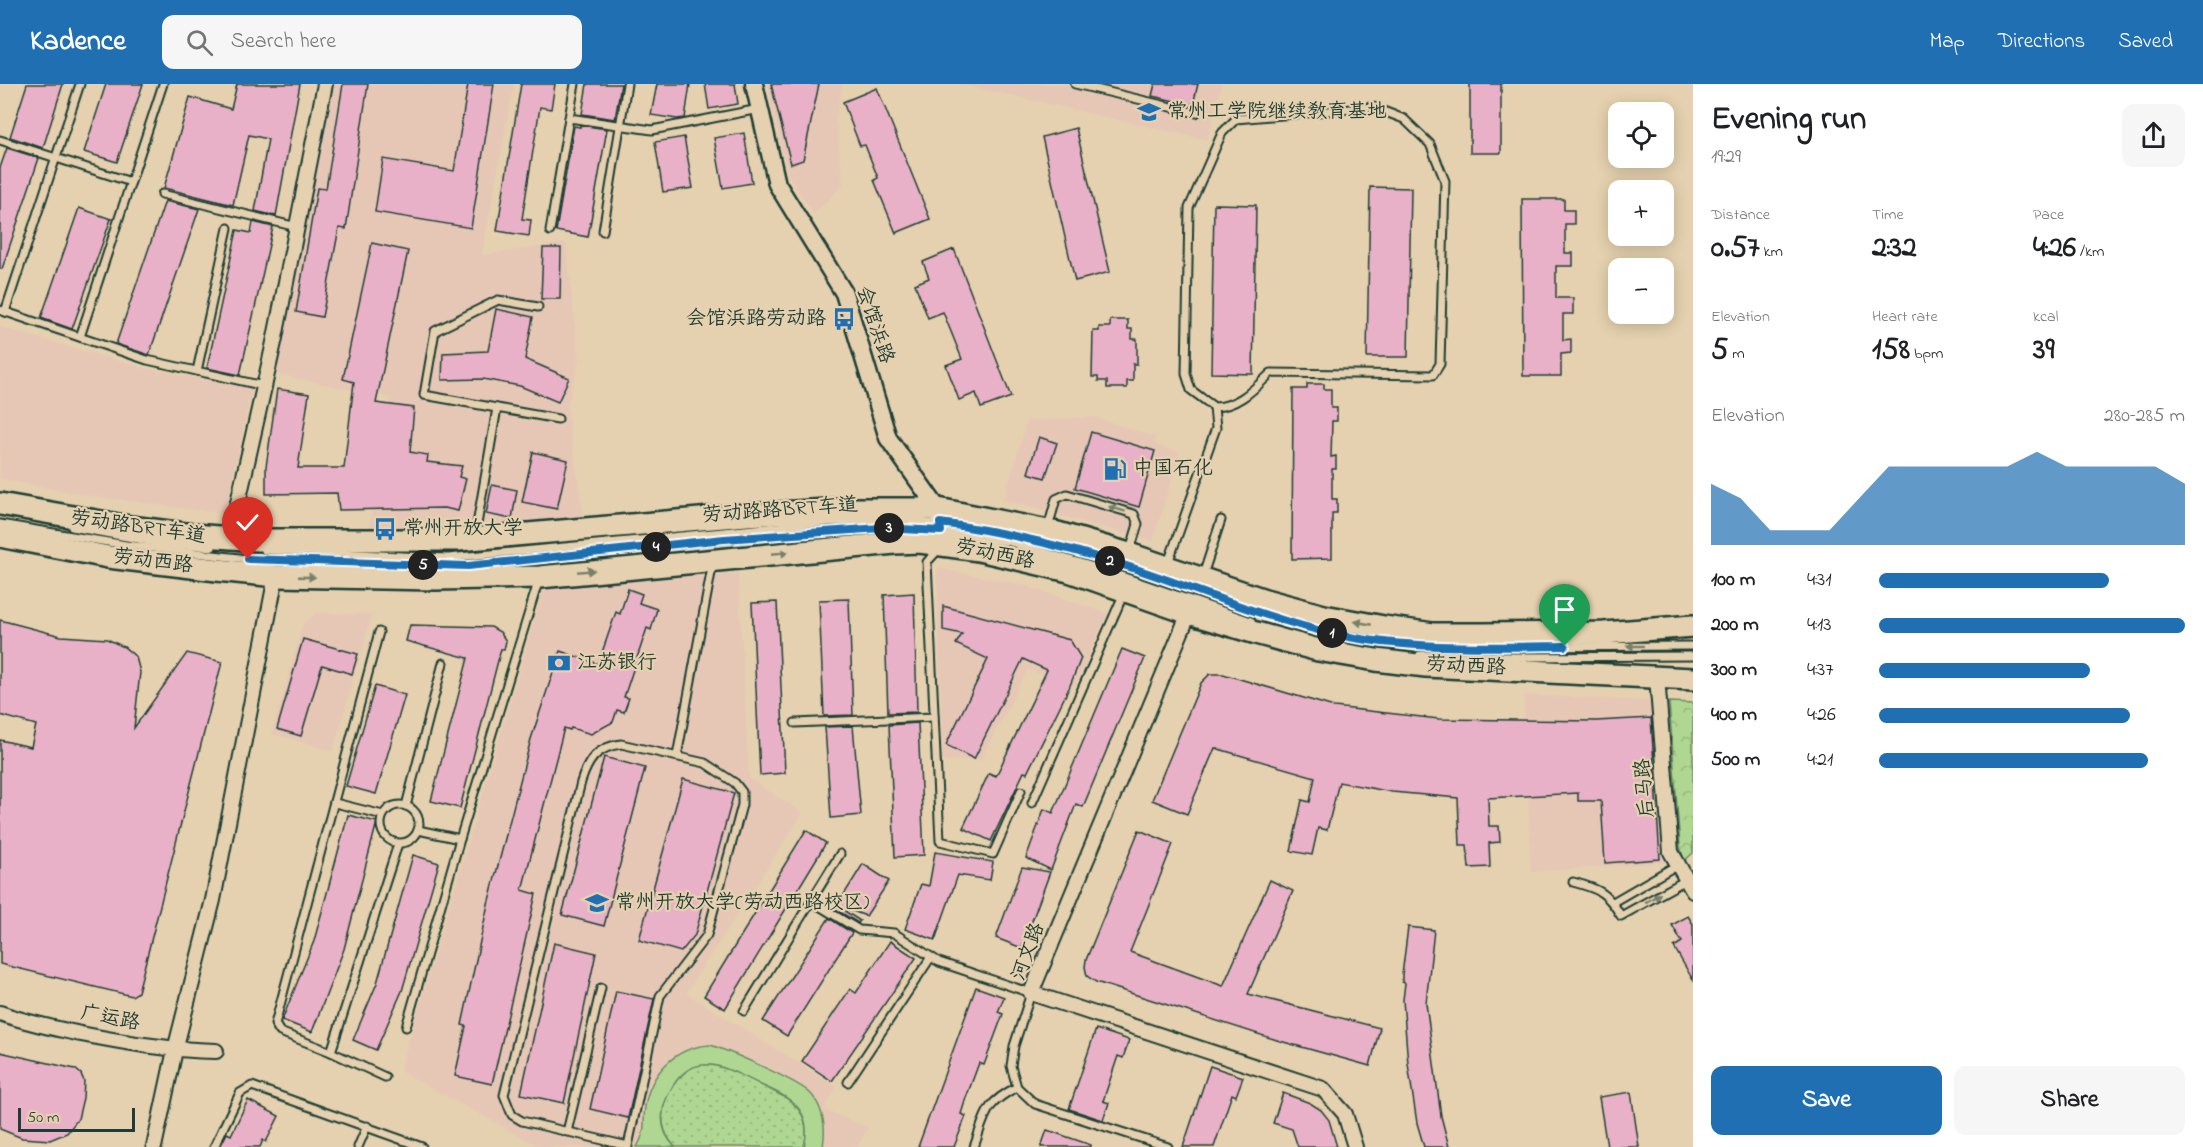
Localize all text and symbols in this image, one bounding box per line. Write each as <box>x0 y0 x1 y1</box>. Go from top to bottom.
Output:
search box <box>162 15 582 69</box>
text: Kadence <box>30 22 126 63</box>
icon: search <box>183 26 216 59</box>
text: Search here <box>231 26 336 58</box>
text: Map <box>1929 27 1965 57</box>
text: Directions <box>1998 27 2085 57</box>
text: Saved <box>2118 27 2173 57</box>
text: Evening run <box>1711 96 1866 144</box>
place label: 常州工学院继续教育基地 <box>1167 98 1387 127</box>
school or university icon: 常州工学院继续教育基地 <box>1136 99 1162 125</box>
map controls <box>1608 102 1674 324</box>
button: locate <box>1608 102 1674 168</box>
button: share <box>2122 104 2185 167</box>
text: 19:29 <box>1711 143 1741 172</box>
button: + <box>1608 180 1674 246</box>
text: Distance <box>1711 203 1770 227</box>
text: Time <box>1872 203 1904 227</box>
text: Pace <box>2033 203 2064 227</box>
text: 0.57 <box>1711 227 1760 271</box>
text: 2:32 <box>1872 227 1917 271</box>
text: 4:26 <box>2033 227 2076 271</box>
text: km <box>1760 240 1783 264</box>
text: /km <box>2076 240 2104 264</box>
button: − <box>1608 258 1674 324</box>
street label: 会馆浜路 <box>848 282 900 368</box>
place label: 会馆浜路劳动路 <box>686 305 827 334</box>
text: Elevation <box>1711 305 1770 329</box>
text: Heart rate <box>1872 305 1938 329</box>
text: kcal <box>2033 305 2058 329</box>
bus stop icon: 会馆浜路劳动路 <box>831 306 857 332</box>
text: 5 <box>1711 329 1728 373</box>
text: 158 <box>1872 329 1910 373</box>
text: 39 <box>2033 329 2054 373</box>
text: m <box>1728 342 1745 366</box>
text: bpm <box>1910 342 1944 366</box>
text: Elevation <box>1711 402 1785 431</box>
text: 280–285 m <box>2104 402 2185 431</box>
place label: 中国石化 <box>1133 455 1213 484</box>
fuel station icon: 中国石化 <box>1102 456 1128 482</box>
street label: 劳动路路BRT车道 <box>701 491 859 531</box>
pin <box>222 497 273 559</box>
street label: 劳动路BRT车道 <box>69 504 207 552</box>
one-way arrow <box>1108 504 1126 513</box>
icon: check <box>231 506 264 539</box>
pin: 3 <box>874 513 904 543</box>
place label: 常州开放大学 <box>403 515 523 544</box>
bus stop icon: 常州开放大学 <box>372 516 398 542</box>
text: 3 <box>886 516 892 540</box>
pin: 4 <box>641 532 671 562</box>
street label: 劳动西路 <box>953 533 1038 578</box>
text: 4 <box>653 535 659 559</box>
street label: 劳动西路 <box>112 543 195 581</box>
pin: 2 <box>1095 546 1125 576</box>
one-way arrow <box>771 548 790 558</box>
text: 2 <box>1106 549 1114 573</box>
pin: 5 <box>408 550 438 580</box>
text: 5 <box>418 553 428 577</box>
one-way arrow <box>577 566 596 576</box>
text: 100 m <box>1711 566 1755 595</box>
text: 4:31 <box>1807 566 1832 595</box>
one-way arrow <box>298 572 317 581</box>
pin <box>1539 584 1590 646</box>
icon: arrive <box>1548 593 1581 626</box>
text: 200 m <box>1711 611 1759 640</box>
text: 4:13 <box>1807 611 1832 640</box>
pin: 1 <box>1317 618 1347 648</box>
one-way arrow <box>1353 618 1372 627</box>
text: 1 <box>1329 621 1335 645</box>
one-way arrow <box>1625 641 1644 651</box>
place label: 江苏银行 <box>577 649 657 678</box>
bank icon: 江苏银行 <box>546 650 572 676</box>
street label: 劳动西路 <box>1425 650 1508 684</box>
text: 300 m <box>1711 656 1757 685</box>
text: 4:37 <box>1807 656 1833 685</box>
text: 400 m <box>1711 701 1757 730</box>
text: 4:26 <box>1807 701 1836 730</box>
text: 500 m <box>1711 746 1760 775</box>
text: 4:21 <box>1807 746 1833 775</box>
street label: 后马路 <box>1629 756 1663 819</box>
place label: 常州开放大学(劳动西路校区) <box>615 889 869 918</box>
school or university icon: 常州开放大学(劳动西路校区) <box>584 890 610 916</box>
one-way arrow <box>1645 893 1662 903</box>
street label: 河文路 <box>1005 918 1053 985</box>
street label: 广运路 <box>78 999 143 1039</box>
button: Save <box>1711 1066 1942 1135</box>
button: Share <box>1954 1066 2185 1135</box>
scale bar <box>18 1105 135 1132</box>
text: 50 m <box>27 1106 59 1130</box>

